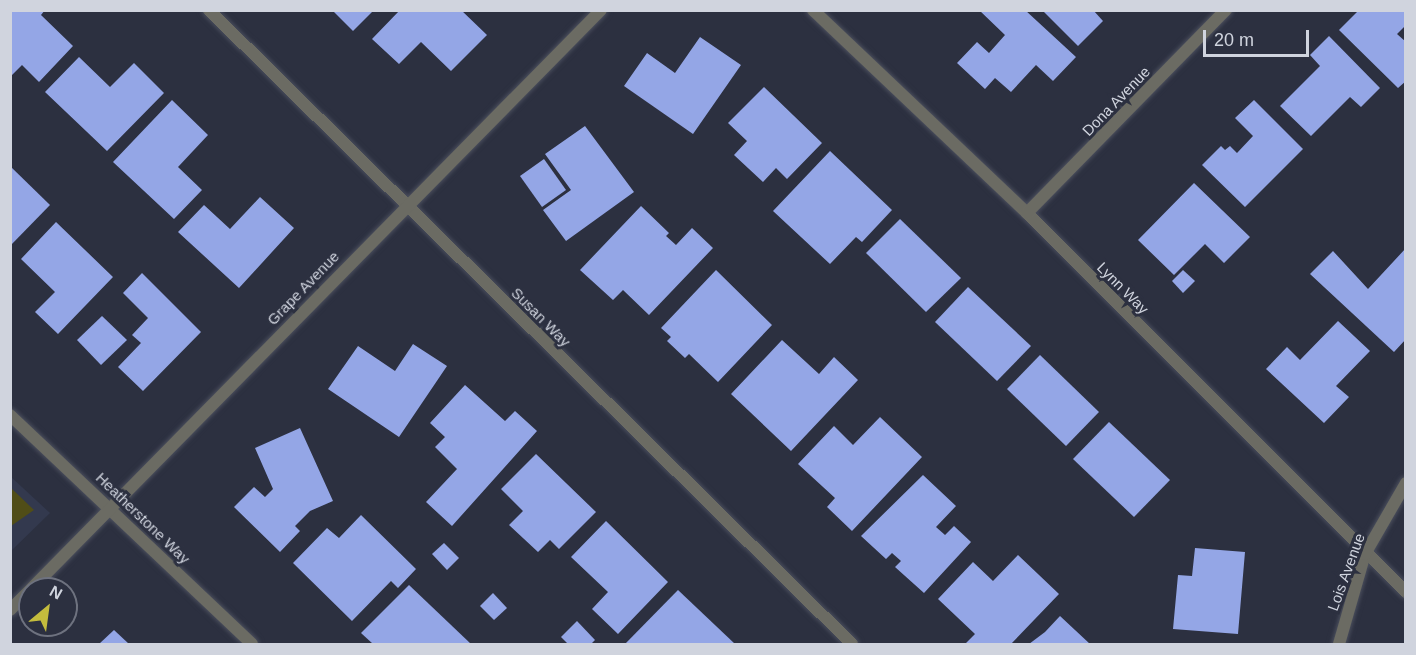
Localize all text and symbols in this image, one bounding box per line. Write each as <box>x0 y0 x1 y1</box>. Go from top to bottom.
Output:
scale bar <box>1206 18 1312 56</box>
text: 20 m <box>1214 30 1254 50</box>
street label: Dona Avenue <box>1078 62 1154 140</box>
street label: Grape Avenue <box>263 247 343 329</box>
street label: Lynn Way <box>1093 258 1153 318</box>
street label: Susan Way <box>508 284 574 350</box>
street label: Heatherstone Way <box>92 469 194 567</box>
street label: Lois Avenue <box>1323 530 1369 614</box>
north arrow <box>18 577 78 637</box>
text: N <box>47 582 65 603</box>

